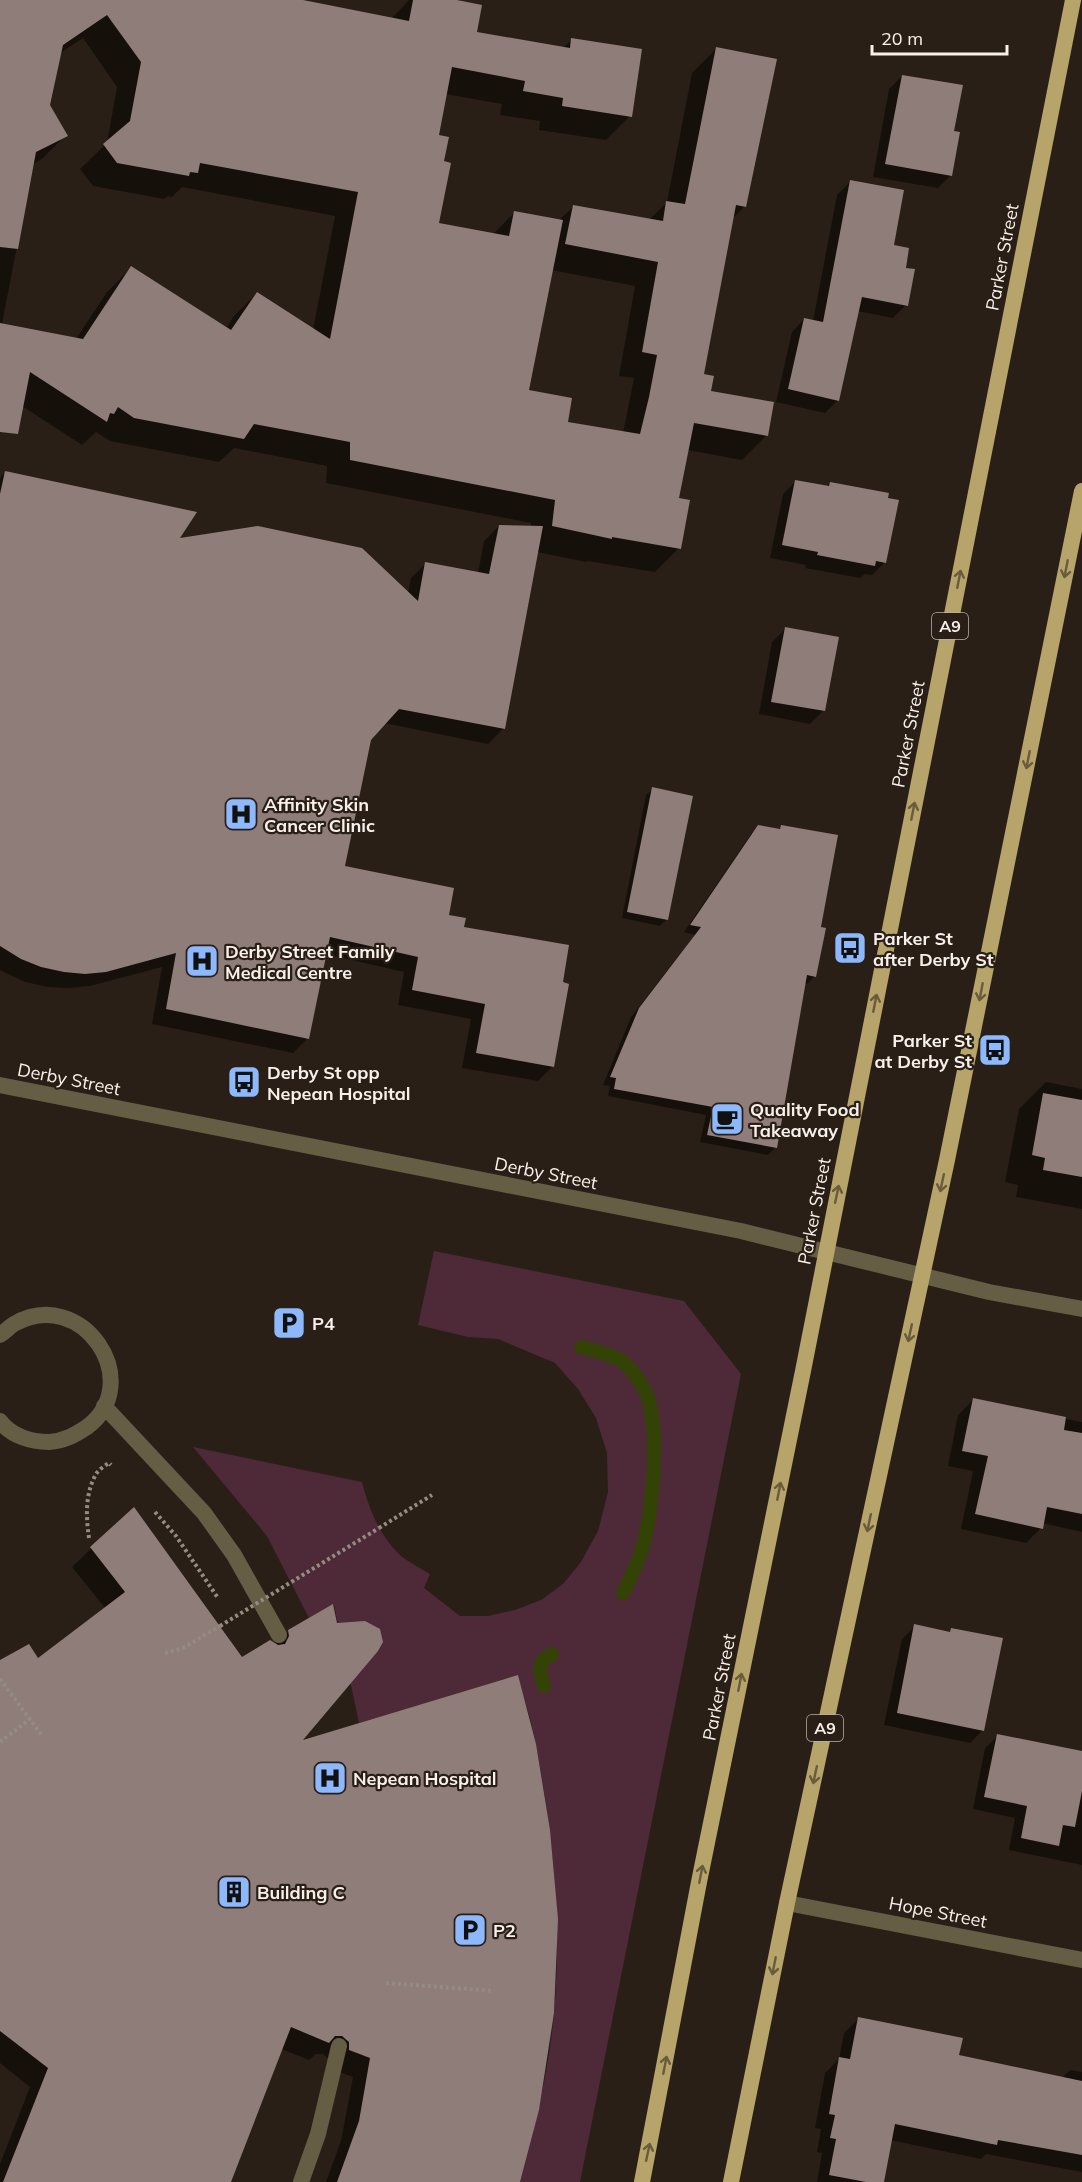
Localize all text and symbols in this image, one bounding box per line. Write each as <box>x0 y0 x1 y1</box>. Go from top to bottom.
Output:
scale bar <box>872 18 1007 56</box>
text: 20 m <box>881 27 923 50</box>
street label: Parker Street <box>980 202 1024 312</box>
one-way arrow <box>1060 559 1071 578</box>
one-way arrow <box>954 570 965 589</box>
road number: A9 <box>932 613 968 639</box>
street label: Parker Street <box>886 679 930 789</box>
one-way arrow <box>1022 750 1033 769</box>
place label: Affinity Skin Cancer Clinic <box>264 793 375 837</box>
hospital icon: Affinity Skin Cancer Clinic <box>223 796 259 832</box>
one-way arrow <box>908 802 919 822</box>
place label: Parker St after Derby St <box>873 927 994 971</box>
bus stop icon: Parker St after Derby St <box>832 930 868 966</box>
place label: Derby Street Family Medical Centre <box>225 940 395 984</box>
hospital icon: Derby Street Family Medical Centre <box>184 943 220 979</box>
one-way arrow <box>975 982 986 1002</box>
one-way arrow <box>870 993 881 1013</box>
place label: Parker St at Derby St <box>874 1029 972 1073</box>
bus stop icon: Parker St at Derby St <box>977 1032 1013 1068</box>
street label: Derby Street <box>16 1058 122 1100</box>
place label: Derby St opp Nepean Hospital <box>267 1061 411 1105</box>
bus stop icon: Derby St opp Nepean Hospital <box>226 1064 262 1100</box>
place label: Quality Food Takeaway <box>750 1098 860 1142</box>
cafe icon: Quality Food Takeaway <box>709 1101 745 1137</box>
street label: Derby Street <box>493 1152 599 1194</box>
street label: Parker Street <box>792 1156 836 1266</box>
one-way arrow <box>935 1174 947 1193</box>
one-way arrow <box>832 1185 843 1204</box>
parking icon: P4 <box>271 1305 307 1341</box>
place label: P4 <box>312 1312 335 1335</box>
one-way arrow <box>904 1323 916 1342</box>
one-way arrow <box>774 1482 785 1502</box>
one-way arrow <box>863 1513 875 1532</box>
street label: Parker Street <box>697 1632 741 1742</box>
one-way arrow <box>735 1673 746 1693</box>
road number: A9 <box>807 1715 843 1741</box>
hospital icon: Nepean Hospital <box>312 1760 348 1796</box>
one-way arrow <box>808 1766 820 1785</box>
place label: Nepean Hospital <box>353 1767 497 1790</box>
one-way arrow <box>696 1864 707 1884</box>
building icon: Building C <box>216 1874 252 1910</box>
place label: Building C <box>257 1881 345 1904</box>
street label: Hope Street <box>887 1891 989 1933</box>
parking icon: P2 <box>452 1912 488 1948</box>
place label: P2 <box>493 1919 516 1942</box>
one-way arrow <box>768 1956 779 1975</box>
one-way arrow <box>660 2056 671 2075</box>
one-way arrow <box>643 2143 654 2163</box>

